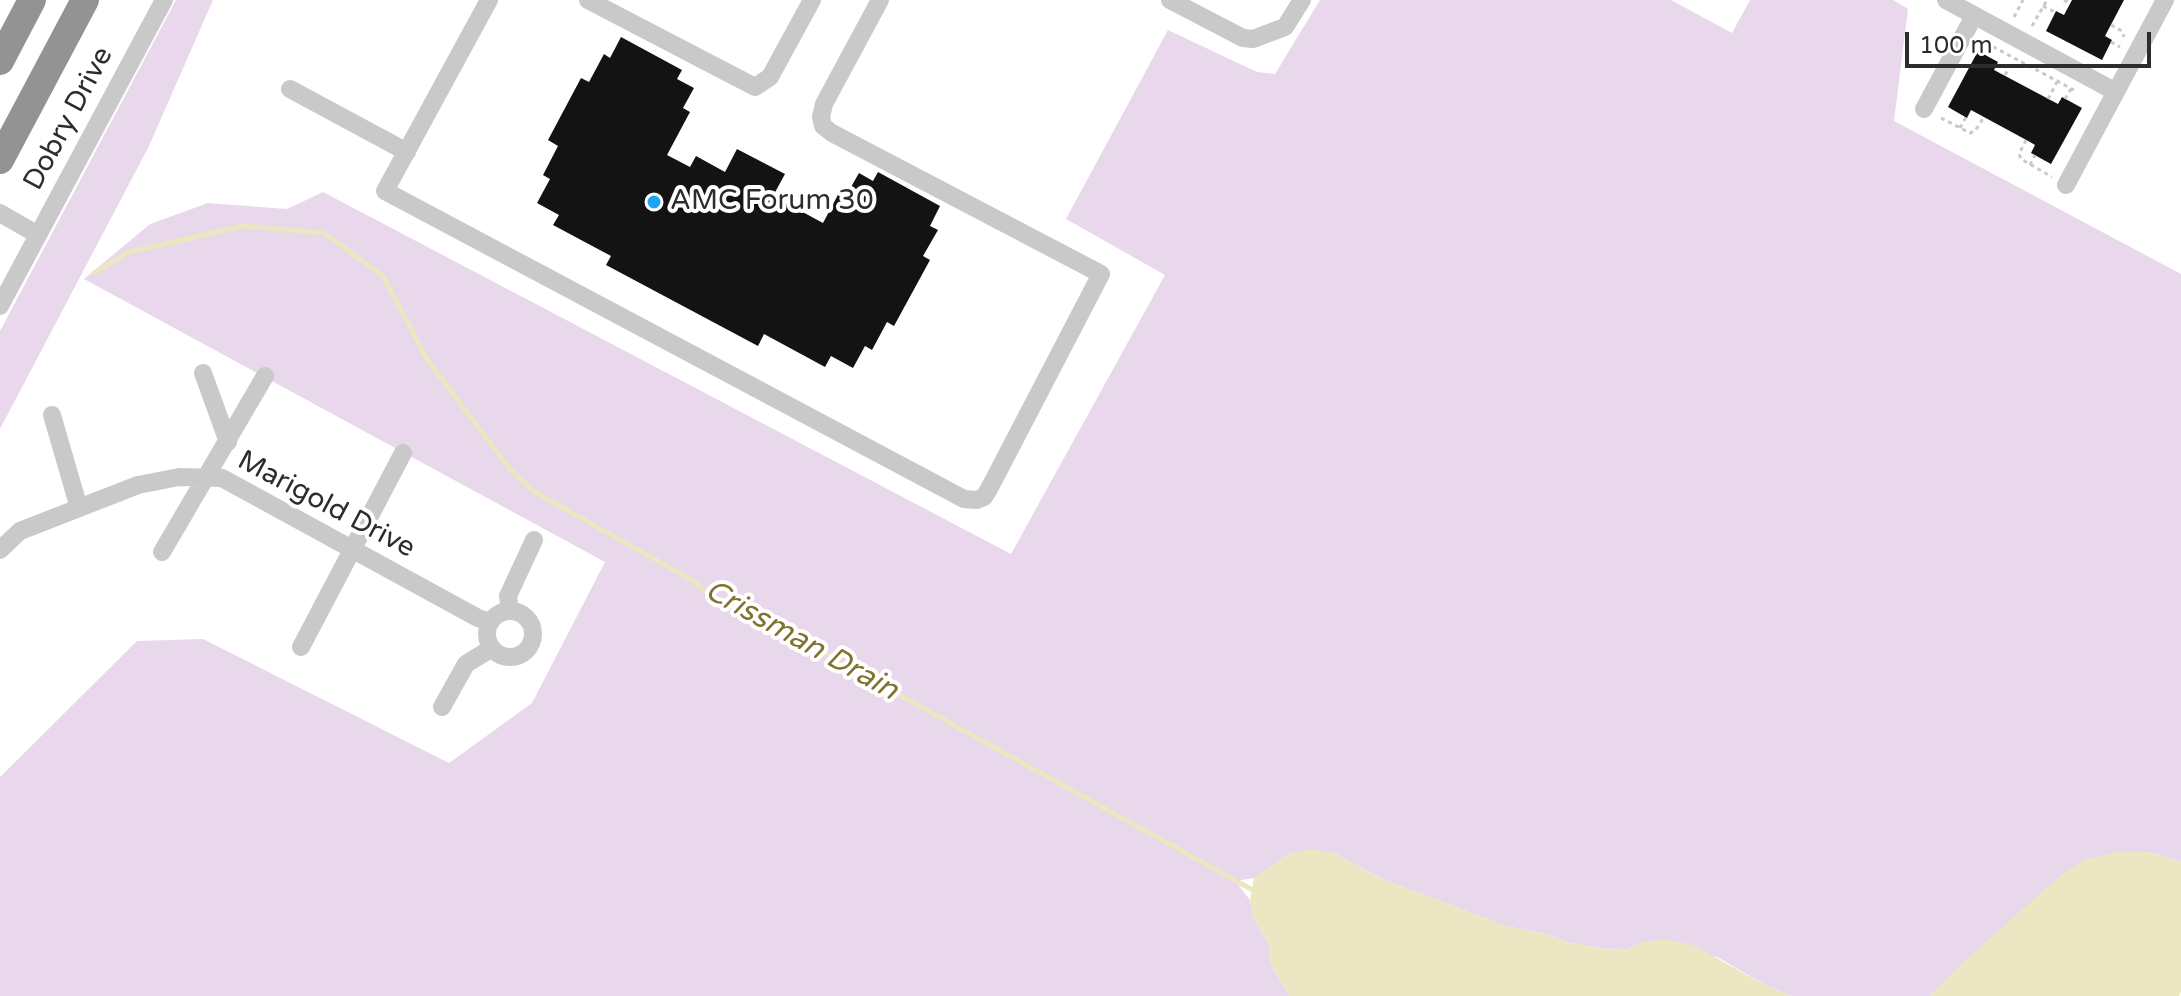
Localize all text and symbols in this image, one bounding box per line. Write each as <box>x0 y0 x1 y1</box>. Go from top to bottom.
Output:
scale bar <box>1909 16 2155 66</box>
text: 100 m <box>1919 31 1993 60</box>
street label: Dobry Drive <box>17 42 121 196</box>
place label: AMC Forum 30 <box>670 185 874 219</box>
marker: AMC Forum 30 <box>645 193 663 211</box>
street label: Marigold Drive <box>232 444 420 566</box>
water label: Crissman Drain <box>698 573 904 709</box>

